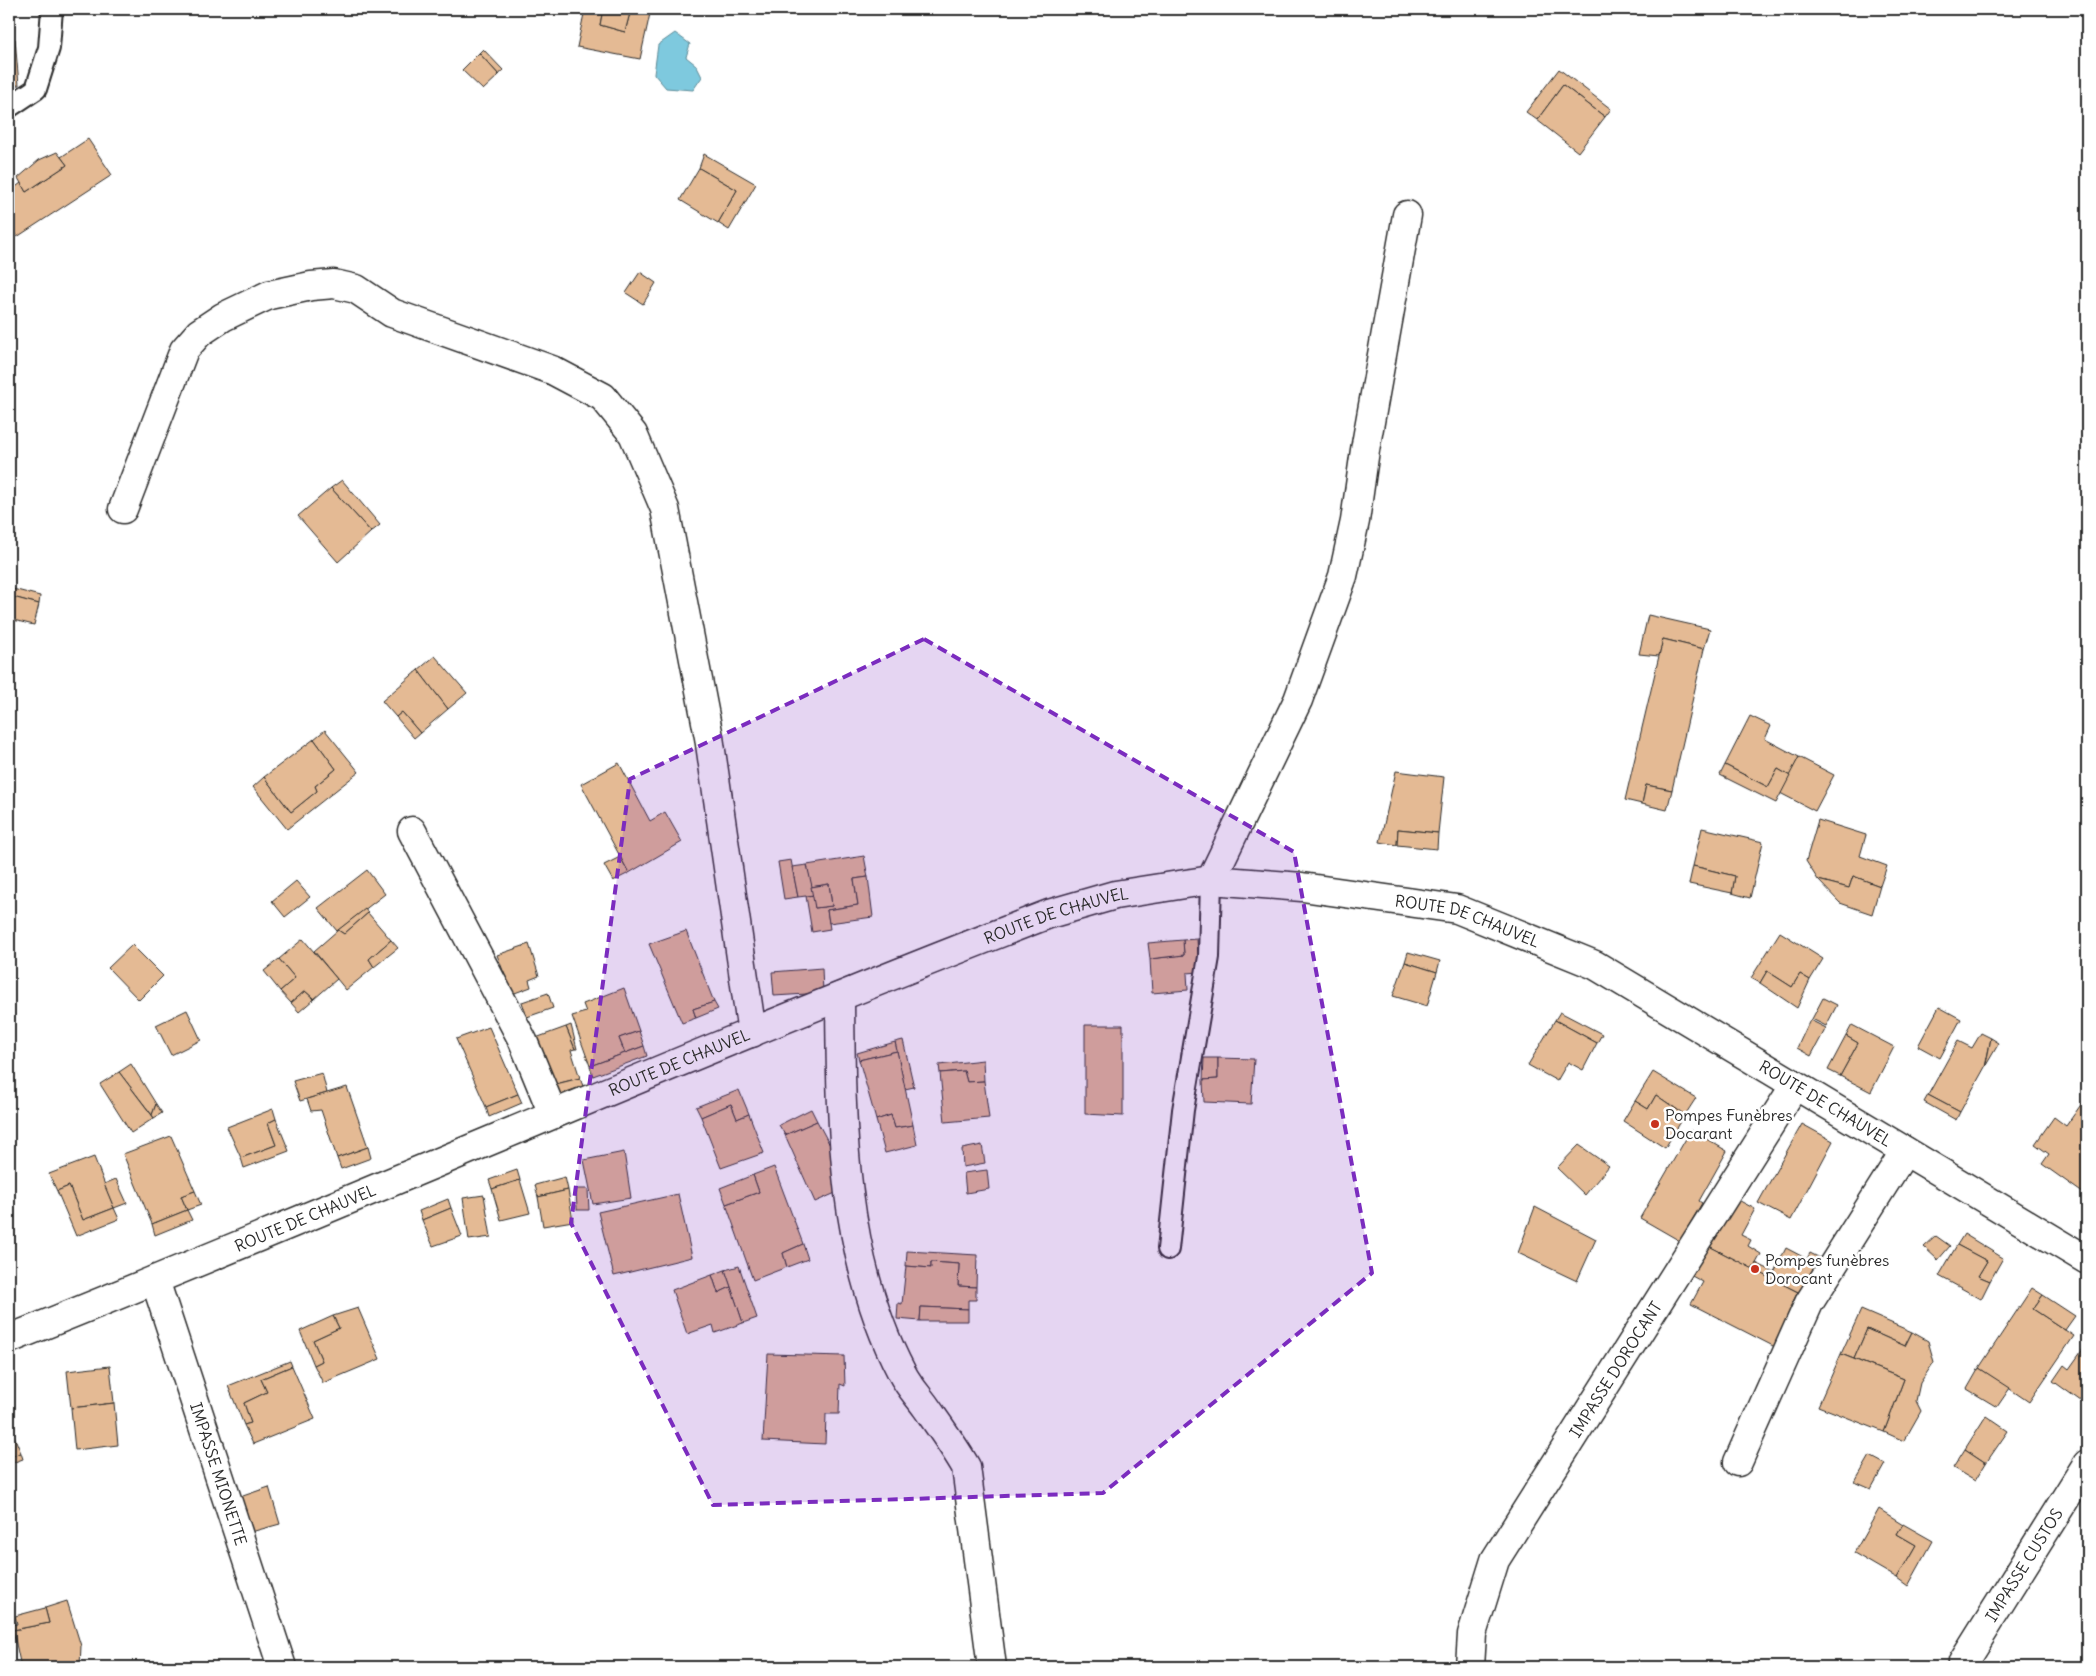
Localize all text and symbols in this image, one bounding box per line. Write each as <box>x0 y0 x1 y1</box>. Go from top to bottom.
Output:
street label: ROUTE DE CHAUVEL <box>981 883 1130 948</box>
street label: ROUTE DE CHAUVEL <box>1394 890 1543 952</box>
street label: ROUTE DE CHAUVEL <box>606 1024 753 1100</box>
street label: ROUTE DE CHAUVEL <box>1756 1056 1896 1151</box>
place label: Pompes Funèbres Docarant <box>1665 1105 1793 1143</box>
marker: Pompes Funèbres Docarant <box>1649 1118 1661 1130</box>
street label: ROUTE DE CHAUVEL <box>232 1180 379 1256</box>
place label: Pompes funèbres Dorocant <box>1765 1250 1889 1288</box>
marker: Pompes funèbres Dorocant <box>1749 1263 1761 1275</box>
street label: IMPASSE DOROCANT <box>1565 1298 1666 1441</box>
street label: IMPASSE MIONETTE <box>186 1400 251 1548</box>
street label: IMPASSE CUSTOS <box>1981 1504 2067 1625</box>

